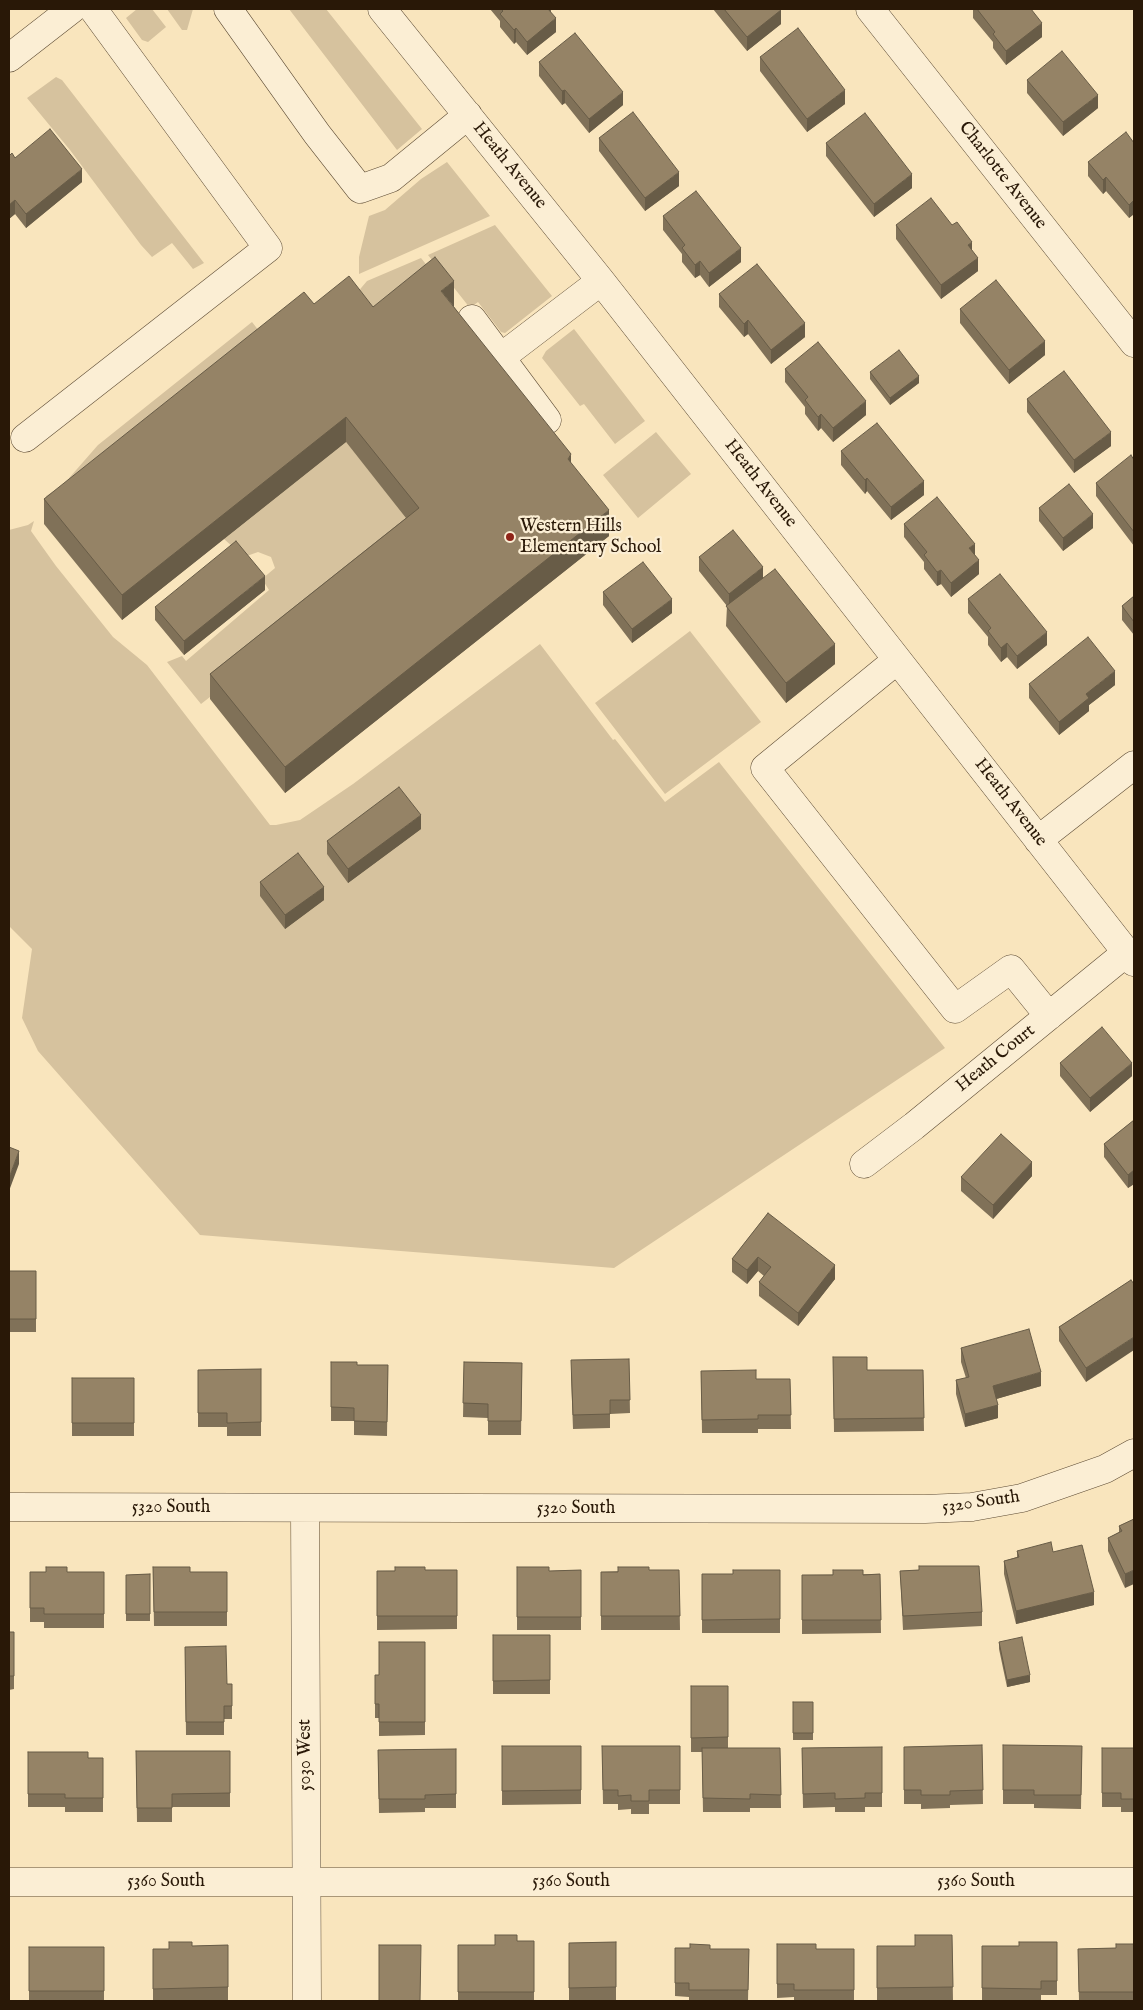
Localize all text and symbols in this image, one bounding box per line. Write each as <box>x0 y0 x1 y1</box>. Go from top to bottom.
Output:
street label: Heath Avenue <box>467 118 551 214</box>
street label: Charlotte Avenue <box>953 118 1051 234</box>
street label: Heath Avenue <box>719 436 801 532</box>
place label: Western Hills Elementary School <box>520 516 661 558</box>
marker: Western Hills Elementary School <box>504 531 516 543</box>
street label: Heath Avenue <box>969 755 1051 851</box>
street label: Heath Court <box>952 1021 1040 1097</box>
street label: 5320 South <box>941 1487 1021 1519</box>
street label: 5320 South <box>132 1497 210 1519</box>
street label: 5320 South <box>537 1498 615 1520</box>
street label: 5030 West <box>295 1719 317 1791</box>
street label: 5360 South <box>127 1871 205 1893</box>
street label: 5360 South <box>532 1871 610 1893</box>
street label: 5360 South <box>937 1871 1015 1893</box>

